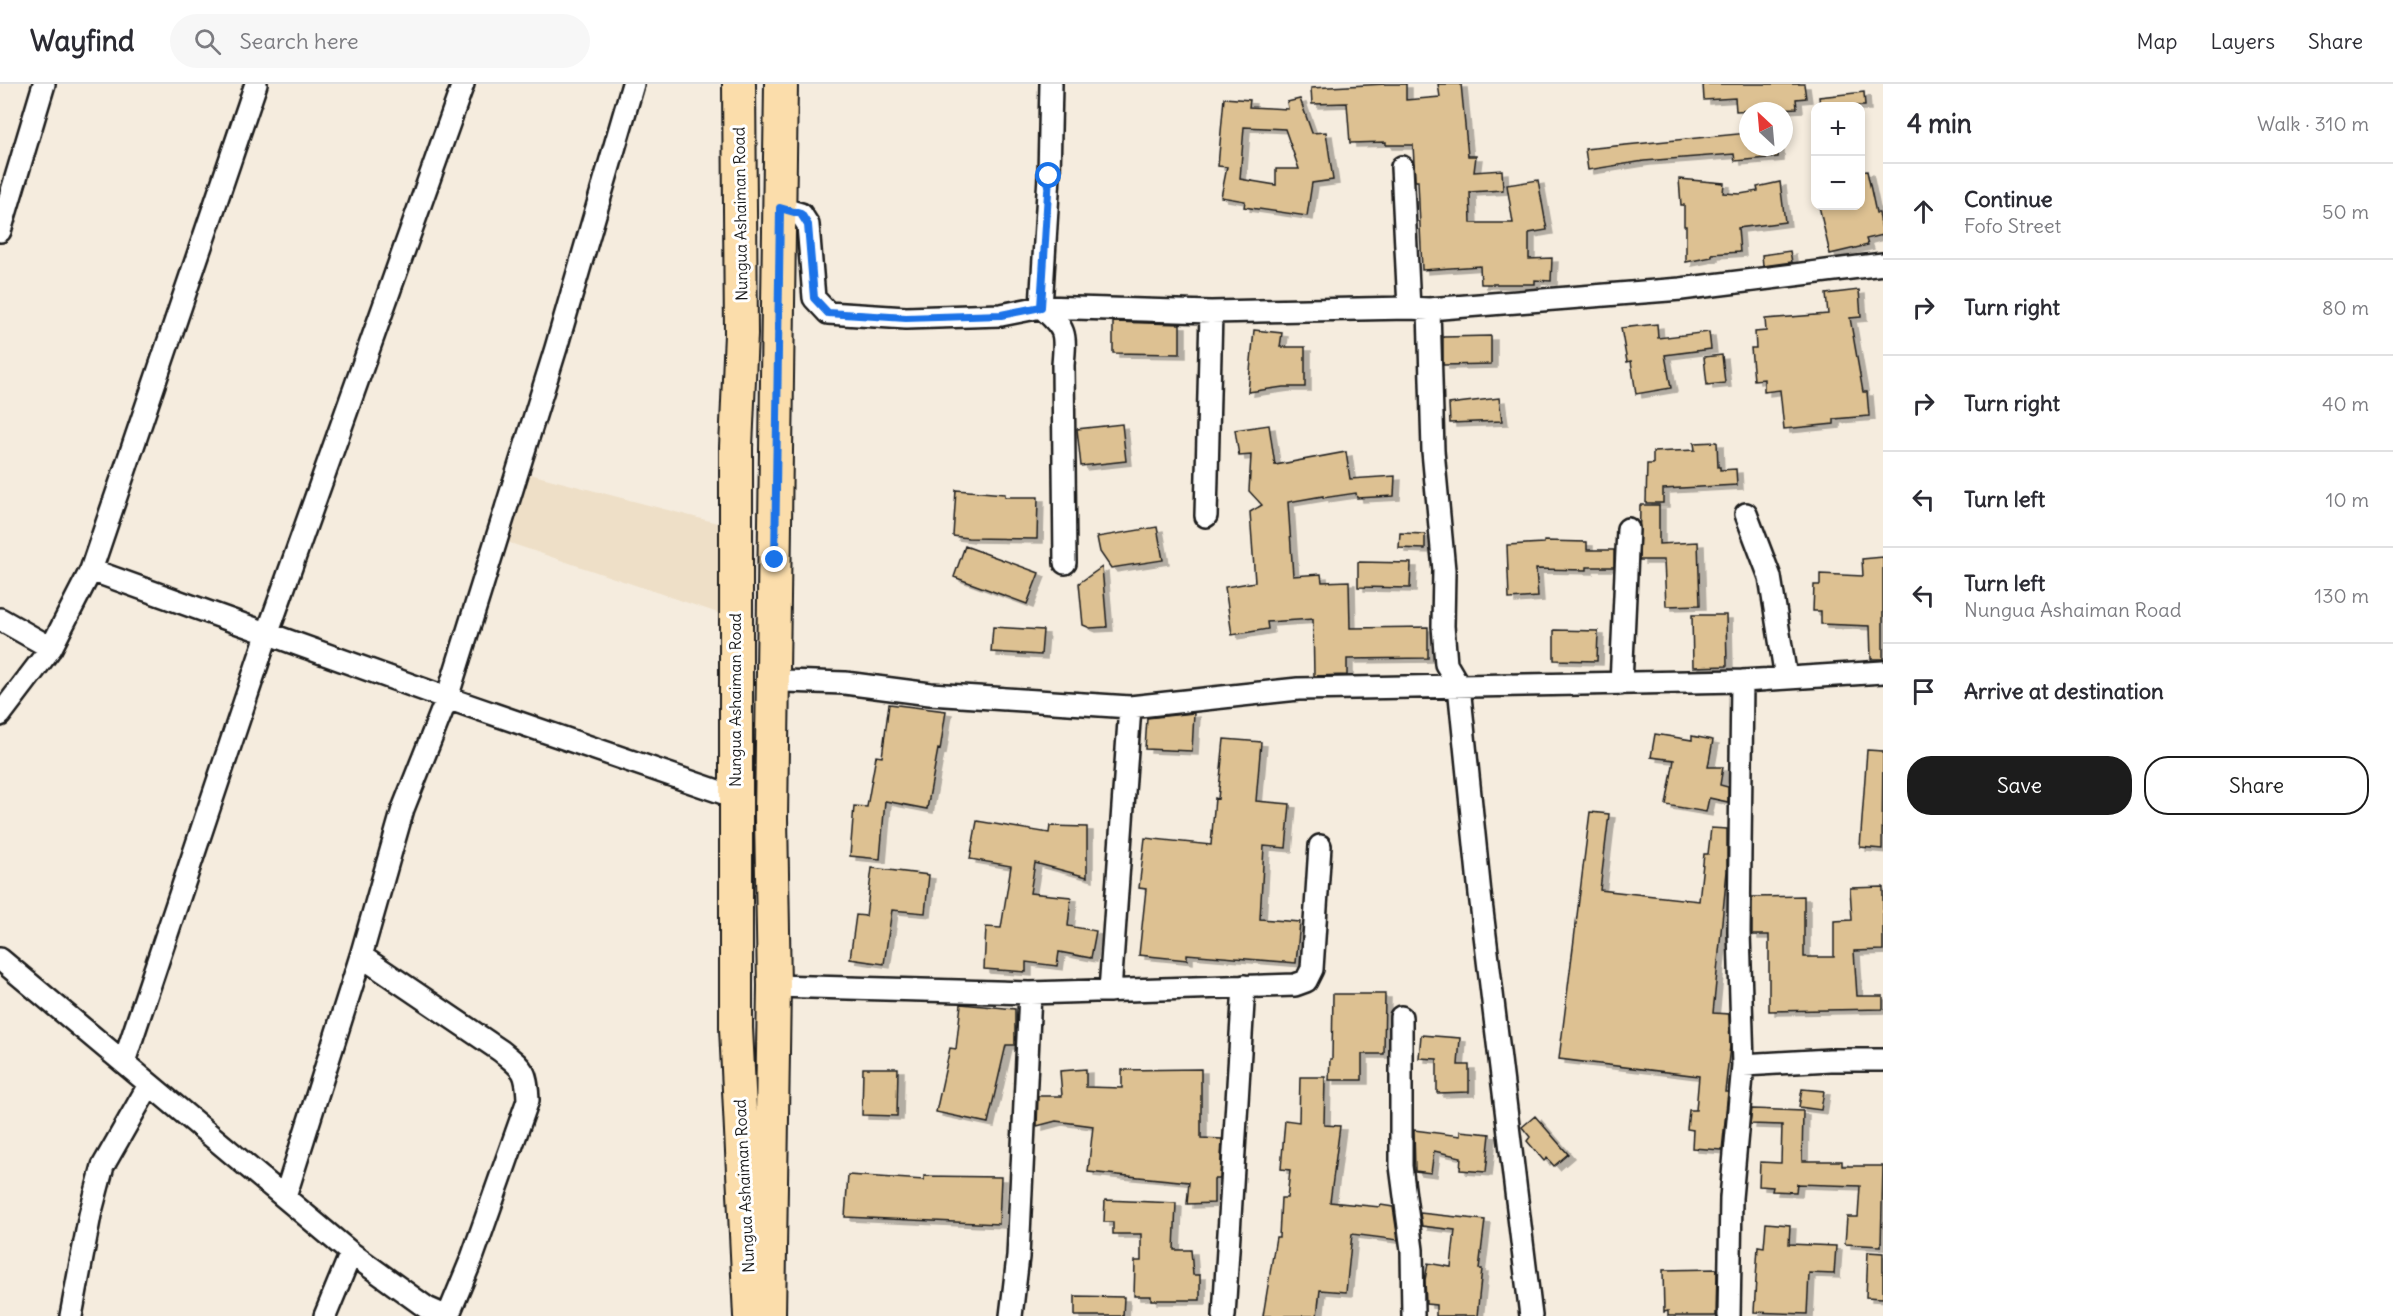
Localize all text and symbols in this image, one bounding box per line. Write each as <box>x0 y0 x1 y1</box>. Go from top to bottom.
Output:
search box <box>170 14 590 68</box>
text: Wayfind <box>30 23 134 59</box>
icon: search <box>191 25 224 58</box>
text: Search here <box>239 27 359 55</box>
text: Map <box>2137 28 2177 55</box>
text: Layers <box>2210 28 2275 55</box>
text: Share <box>2308 28 2363 55</box>
north arrow <box>1739 102 1793 156</box>
map controls <box>1811 102 1865 210</box>
button: + <box>1811 102 1865 156</box>
text: 4 min <box>1907 107 1972 140</box>
text: Walk · 310 m <box>2257 111 2369 136</box>
street label: Nungua Ashaiman Road <box>728 127 752 301</box>
button: − <box>1811 156 1865 210</box>
route start <box>1035 162 1061 188</box>
text: Continue <box>1964 185 2053 213</box>
icon: ahead <box>1907 195 1940 228</box>
text: 50 m <box>2322 199 2369 224</box>
text: Fofo Street <box>1964 213 2061 238</box>
icon: right <box>1907 291 1940 324</box>
text: Turn right <box>1964 293 2060 321</box>
text: 80 m <box>2322 295 2369 320</box>
icon: right <box>1907 387 1940 420</box>
text: Turn right <box>1964 389 2060 417</box>
text: 40 m <box>2322 391 2369 416</box>
icon: left <box>1907 483 1940 516</box>
text: Turn left <box>1964 485 2045 513</box>
text: 10 m <box>2326 487 2369 512</box>
route end <box>761 546 787 572</box>
text: Turn left <box>1964 569 2045 597</box>
icon: left <box>1907 579 1940 612</box>
text: 130 m <box>2314 583 2369 608</box>
text: Nungua Ashaiman Road <box>1964 597 2181 622</box>
street label: Nungua Ashaiman Road <box>725 613 745 787</box>
icon: arrive <box>1907 675 1940 708</box>
text: Arrive at destination <box>1964 677 2164 705</box>
button: Save <box>1907 756 2132 815</box>
button: Share <box>2144 756 2369 815</box>
street label: Nungua Ashaiman Road <box>729 1099 759 1273</box>

